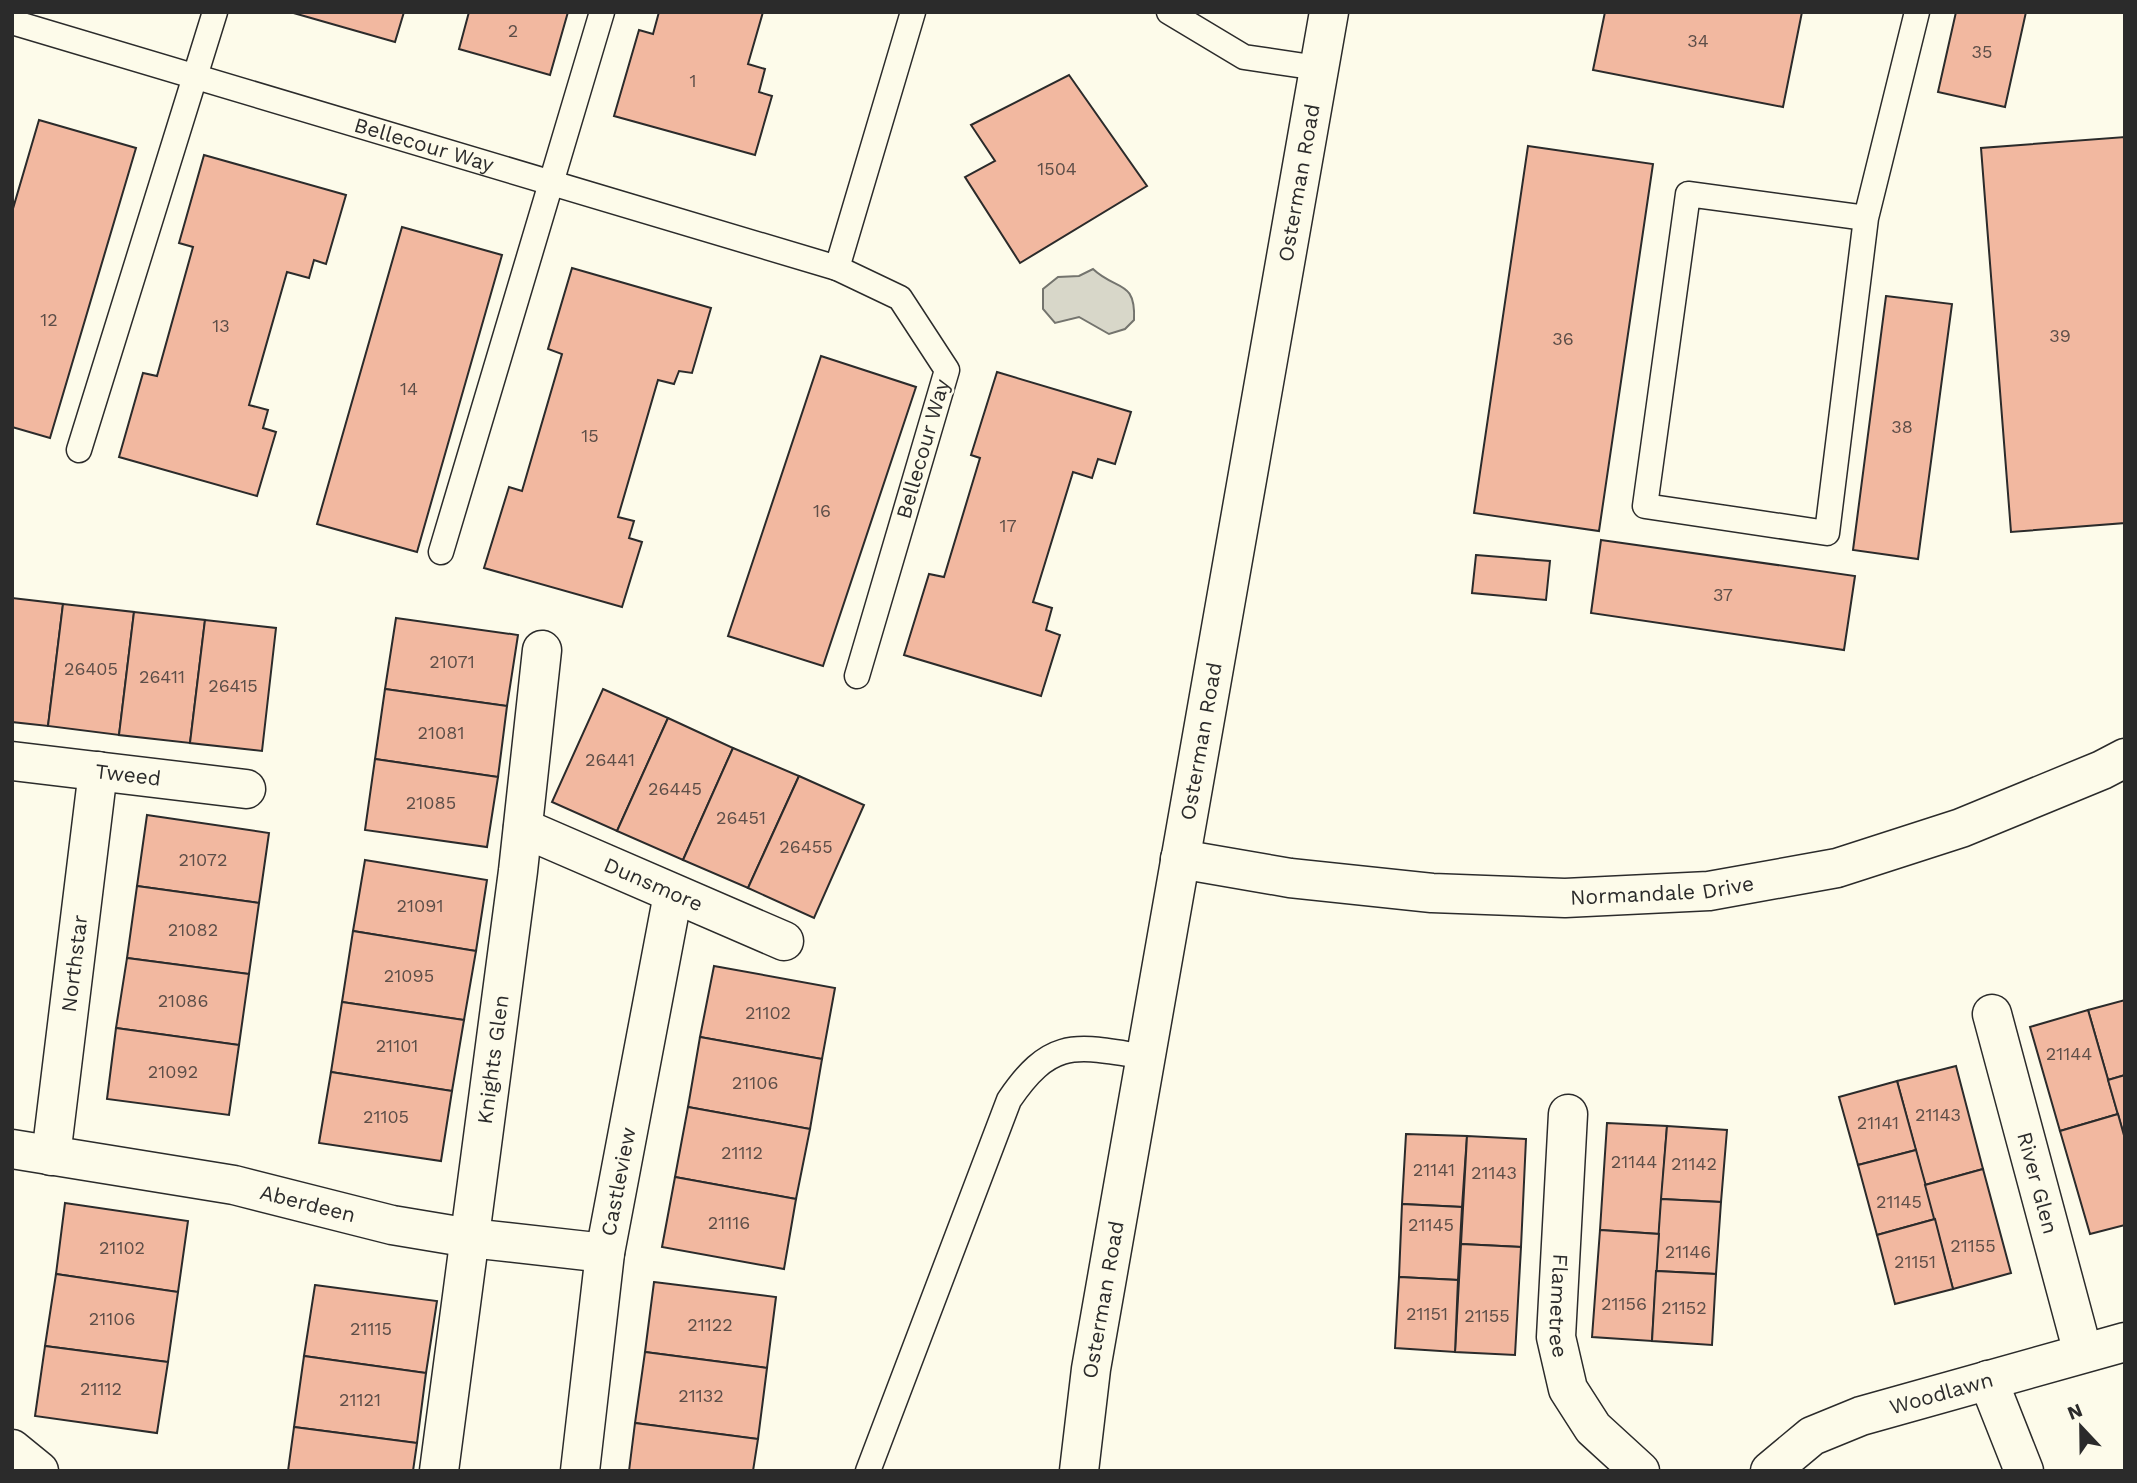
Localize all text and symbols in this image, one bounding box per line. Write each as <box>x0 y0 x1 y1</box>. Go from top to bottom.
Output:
house number: 2 <box>508 20 518 41</box>
house number: 34 <box>1687 30 1709 51</box>
house number: 35 <box>1972 41 1992 62</box>
house number: 1 <box>689 70 697 91</box>
street label: Osterman Road <box>1272 102 1325 264</box>
street label: Bellecour Way <box>351 112 497 177</box>
house number: 1504 <box>1037 158 1077 179</box>
house number: 12 <box>40 309 58 330</box>
house number: 13 <box>212 315 230 336</box>
house number: 39 <box>2049 325 2071 346</box>
house number: 36 <box>1552 328 1574 349</box>
street label: Bellecour Way <box>891 376 954 522</box>
house number: 14 <box>400 378 418 399</box>
house number: 38 <box>1891 416 1913 437</box>
house number: 15 <box>581 425 599 446</box>
house number: 16 <box>813 500 831 521</box>
house number: 17 <box>999 515 1017 536</box>
house number: 37 <box>1713 584 1733 605</box>
house number: 21071 <box>429 651 475 672</box>
house number: 26405 <box>64 658 118 679</box>
street label: Osterman Road <box>1174 660 1227 822</box>
house number: 26411 <box>139 666 185 687</box>
house number: 26415 <box>208 675 258 696</box>
house number: 21081 <box>418 722 464 743</box>
house number: 26441 <box>585 749 635 770</box>
street label: Tweed <box>94 758 162 791</box>
house number: 26445 <box>648 778 702 799</box>
house number: 21085 <box>406 792 456 813</box>
house number: 26451 <box>716 807 766 828</box>
house number: 26455 <box>779 836 833 857</box>
house number: 21072 <box>179 849 227 870</box>
street label: Dunsmore <box>600 852 707 916</box>
street label: Normandale Drive <box>1570 870 1756 910</box>
house number: 21091 <box>397 895 443 916</box>
street label: Northstar <box>56 913 92 1014</box>
house number: 21082 <box>168 919 218 940</box>
house number: 21095 <box>384 965 434 986</box>
house number: 21086 <box>158 990 208 1011</box>
street label: Knights Glen <box>472 993 514 1126</box>
house number: 21102 <box>745 1002 791 1023</box>
house number: 21101 <box>376 1035 418 1056</box>
house number: 21144 <box>2046 1043 2092 1064</box>
house number: 21092 <box>148 1061 198 1082</box>
house number: 21106 <box>732 1072 778 1093</box>
house number: 21143 <box>1915 1104 1961 1125</box>
house number: 21105 <box>363 1106 409 1127</box>
house number: 21141 <box>1857 1112 1899 1133</box>
street label: Castleview <box>595 1125 641 1238</box>
street label: River Glen <box>2012 1129 2063 1237</box>
house number: 21112 <box>721 1142 763 1163</box>
house number: 21144 <box>1611 1151 1657 1172</box>
house number: 21142 <box>1671 1153 1717 1174</box>
house number: 21141 <box>1413 1159 1455 1180</box>
house number: 21143 <box>1471 1162 1517 1183</box>
street label: Aberdeen <box>257 1179 358 1227</box>
house number: 21145 <box>1876 1191 1922 1212</box>
house number: 21116 <box>708 1212 750 1233</box>
house number: 21145 <box>1408 1214 1454 1235</box>
street label: Osterman Road <box>1077 1219 1129 1380</box>
house number: 21155 <box>1950 1235 1996 1256</box>
house number: 21102 <box>99 1237 145 1258</box>
house number: 21146 <box>1665 1241 1711 1262</box>
house number: 21151 <box>1894 1251 1936 1272</box>
street label: Flametree <box>1544 1253 1573 1360</box>
house number: 21156 <box>1601 1293 1647 1314</box>
house number: 21152 <box>1661 1297 1707 1318</box>
house number: 21151 <box>1406 1303 1448 1324</box>
house number: 21155 <box>1464 1305 1510 1326</box>
house number: 21106 <box>89 1308 135 1329</box>
house number: 21122 <box>687 1314 733 1335</box>
house number: 21115 <box>350 1318 392 1339</box>
street label: Woodlawn <box>1887 1367 1996 1419</box>
house number: 21112 <box>80 1378 122 1399</box>
house number: 21132 <box>678 1385 724 1406</box>
house number: 21121 <box>339 1389 381 1410</box>
north arrow <box>2046 1392 2116 1462</box>
text: N <box>2064 1398 2086 1425</box>

